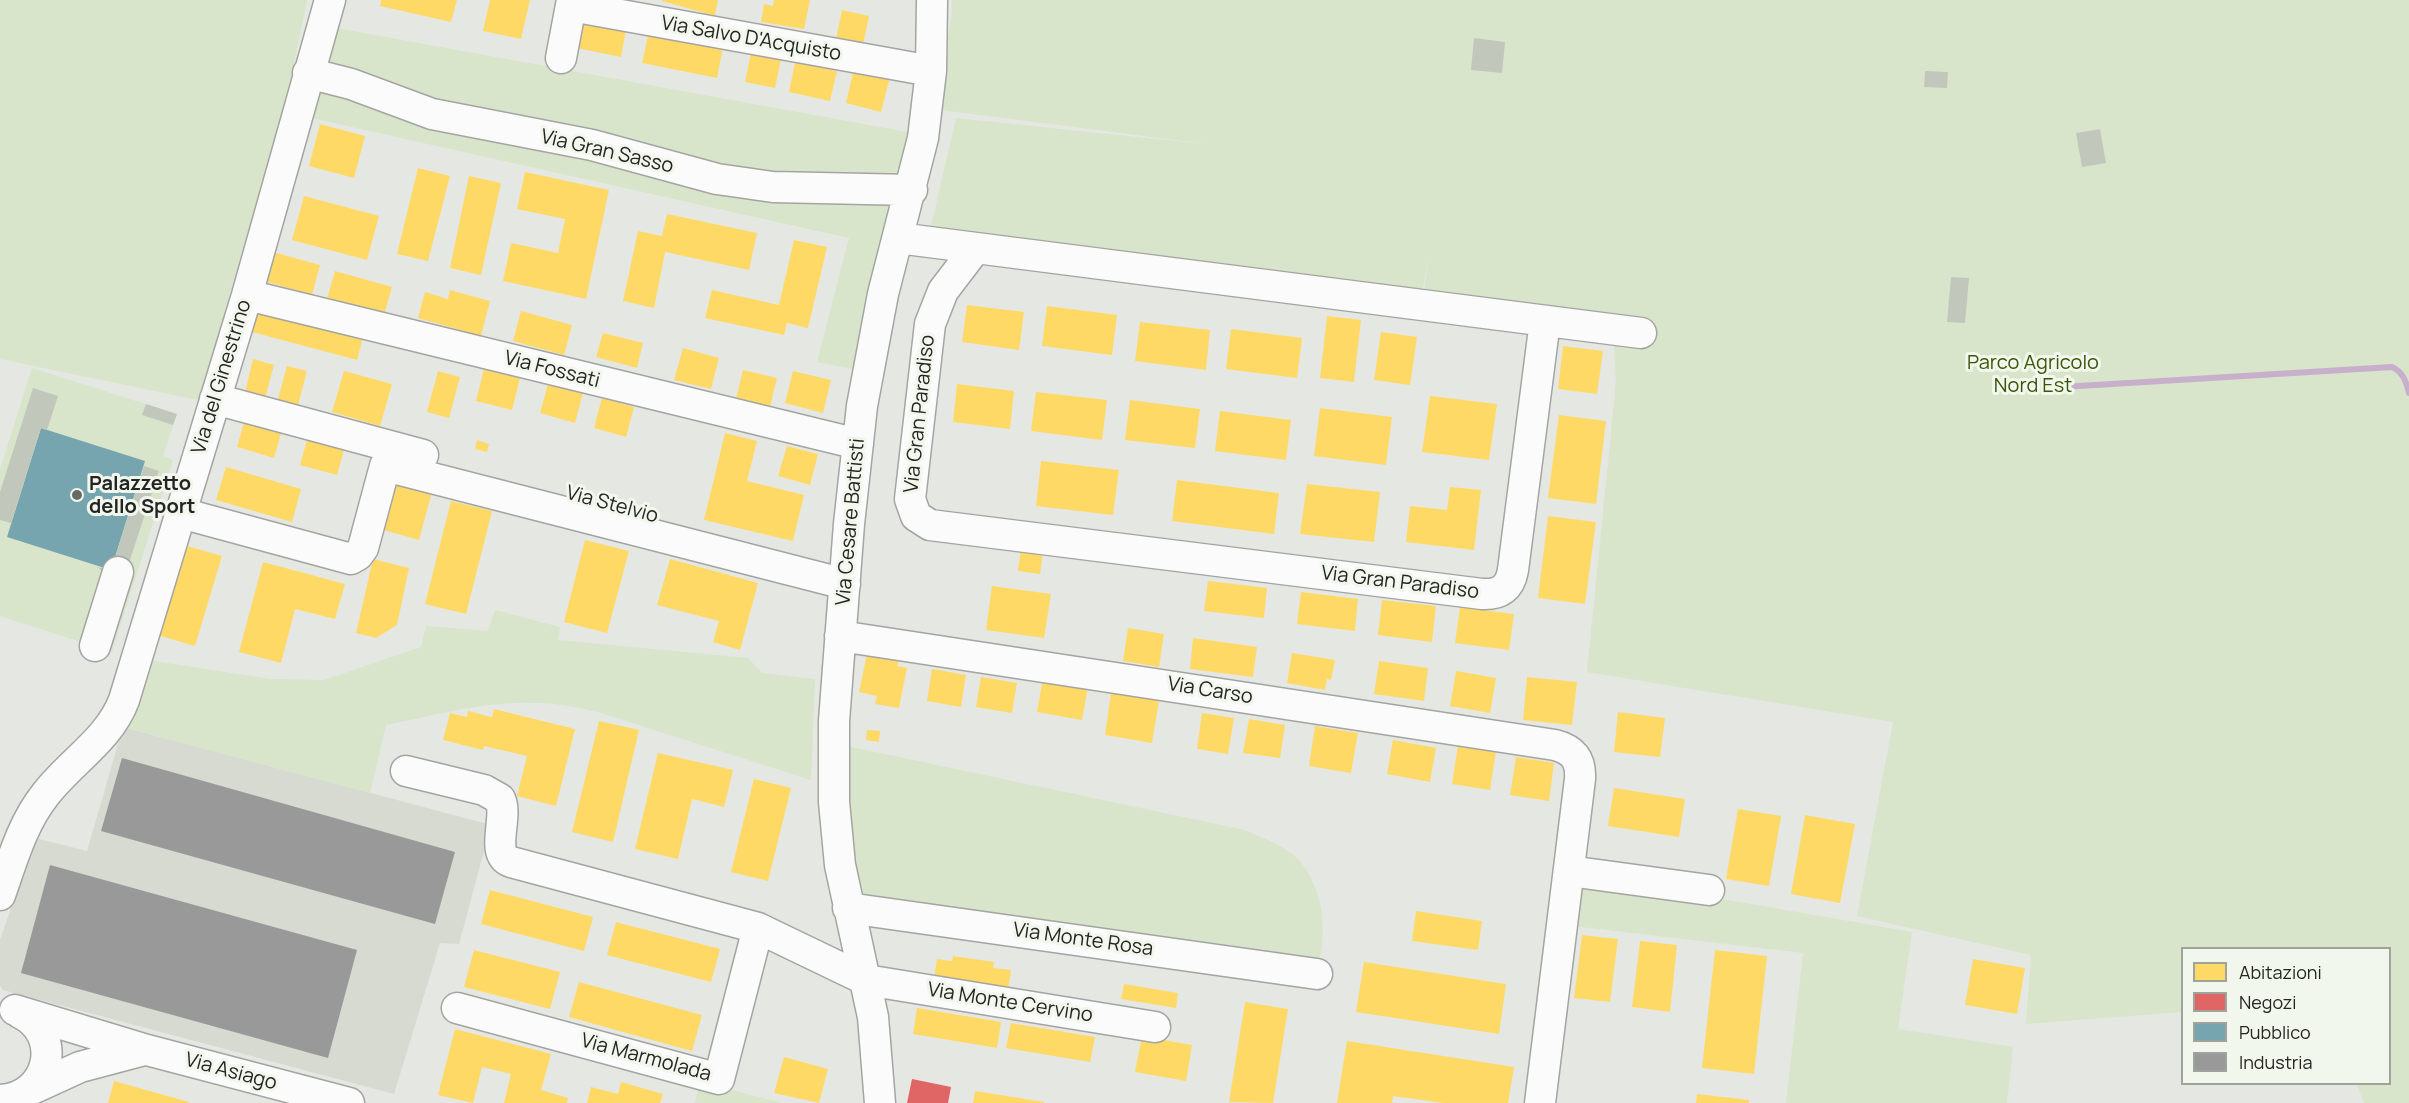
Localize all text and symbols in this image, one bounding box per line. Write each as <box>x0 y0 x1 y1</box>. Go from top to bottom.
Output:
street label: Via Salvo D'Acquisto <box>659 11 843 67</box>
street label: Via Gran Sasso <box>538 125 676 179</box>
street label: Via del Ginestrino <box>187 297 257 457</box>
street label: Via Gran Paradiso <box>900 334 940 494</box>
street label: Via Fossati <box>502 347 602 393</box>
park label: Parco Agricolo Nord Est <box>1967 351 2099 398</box>
street label: Via Cesare Battisti <box>832 437 870 607</box>
place label: Palazzetto dello Sport <box>89 472 195 519</box>
street label: Via Stelvio <box>563 481 661 529</box>
marker: Palazzetto dello Sport <box>70 488 84 502</box>
street label: Via Gran Paradiso <box>1320 561 1480 605</box>
street label: Via Carso <box>1166 672 1254 710</box>
street label: Via Monte Rosa <box>1011 918 1155 962</box>
legend <box>2181 947 2391 1085</box>
text: Abitazioni <box>2239 960 2322 984</box>
street label: Via Monte Cervino <box>926 978 1094 1028</box>
text: Negozi <box>2239 990 2297 1014</box>
text: Pubblico <box>2239 1020 2311 1044</box>
street label: Via Marmolada <box>578 1029 714 1087</box>
street label: Via Asiago <box>182 1048 280 1096</box>
text: Industria <box>2239 1050 2313 1074</box>

